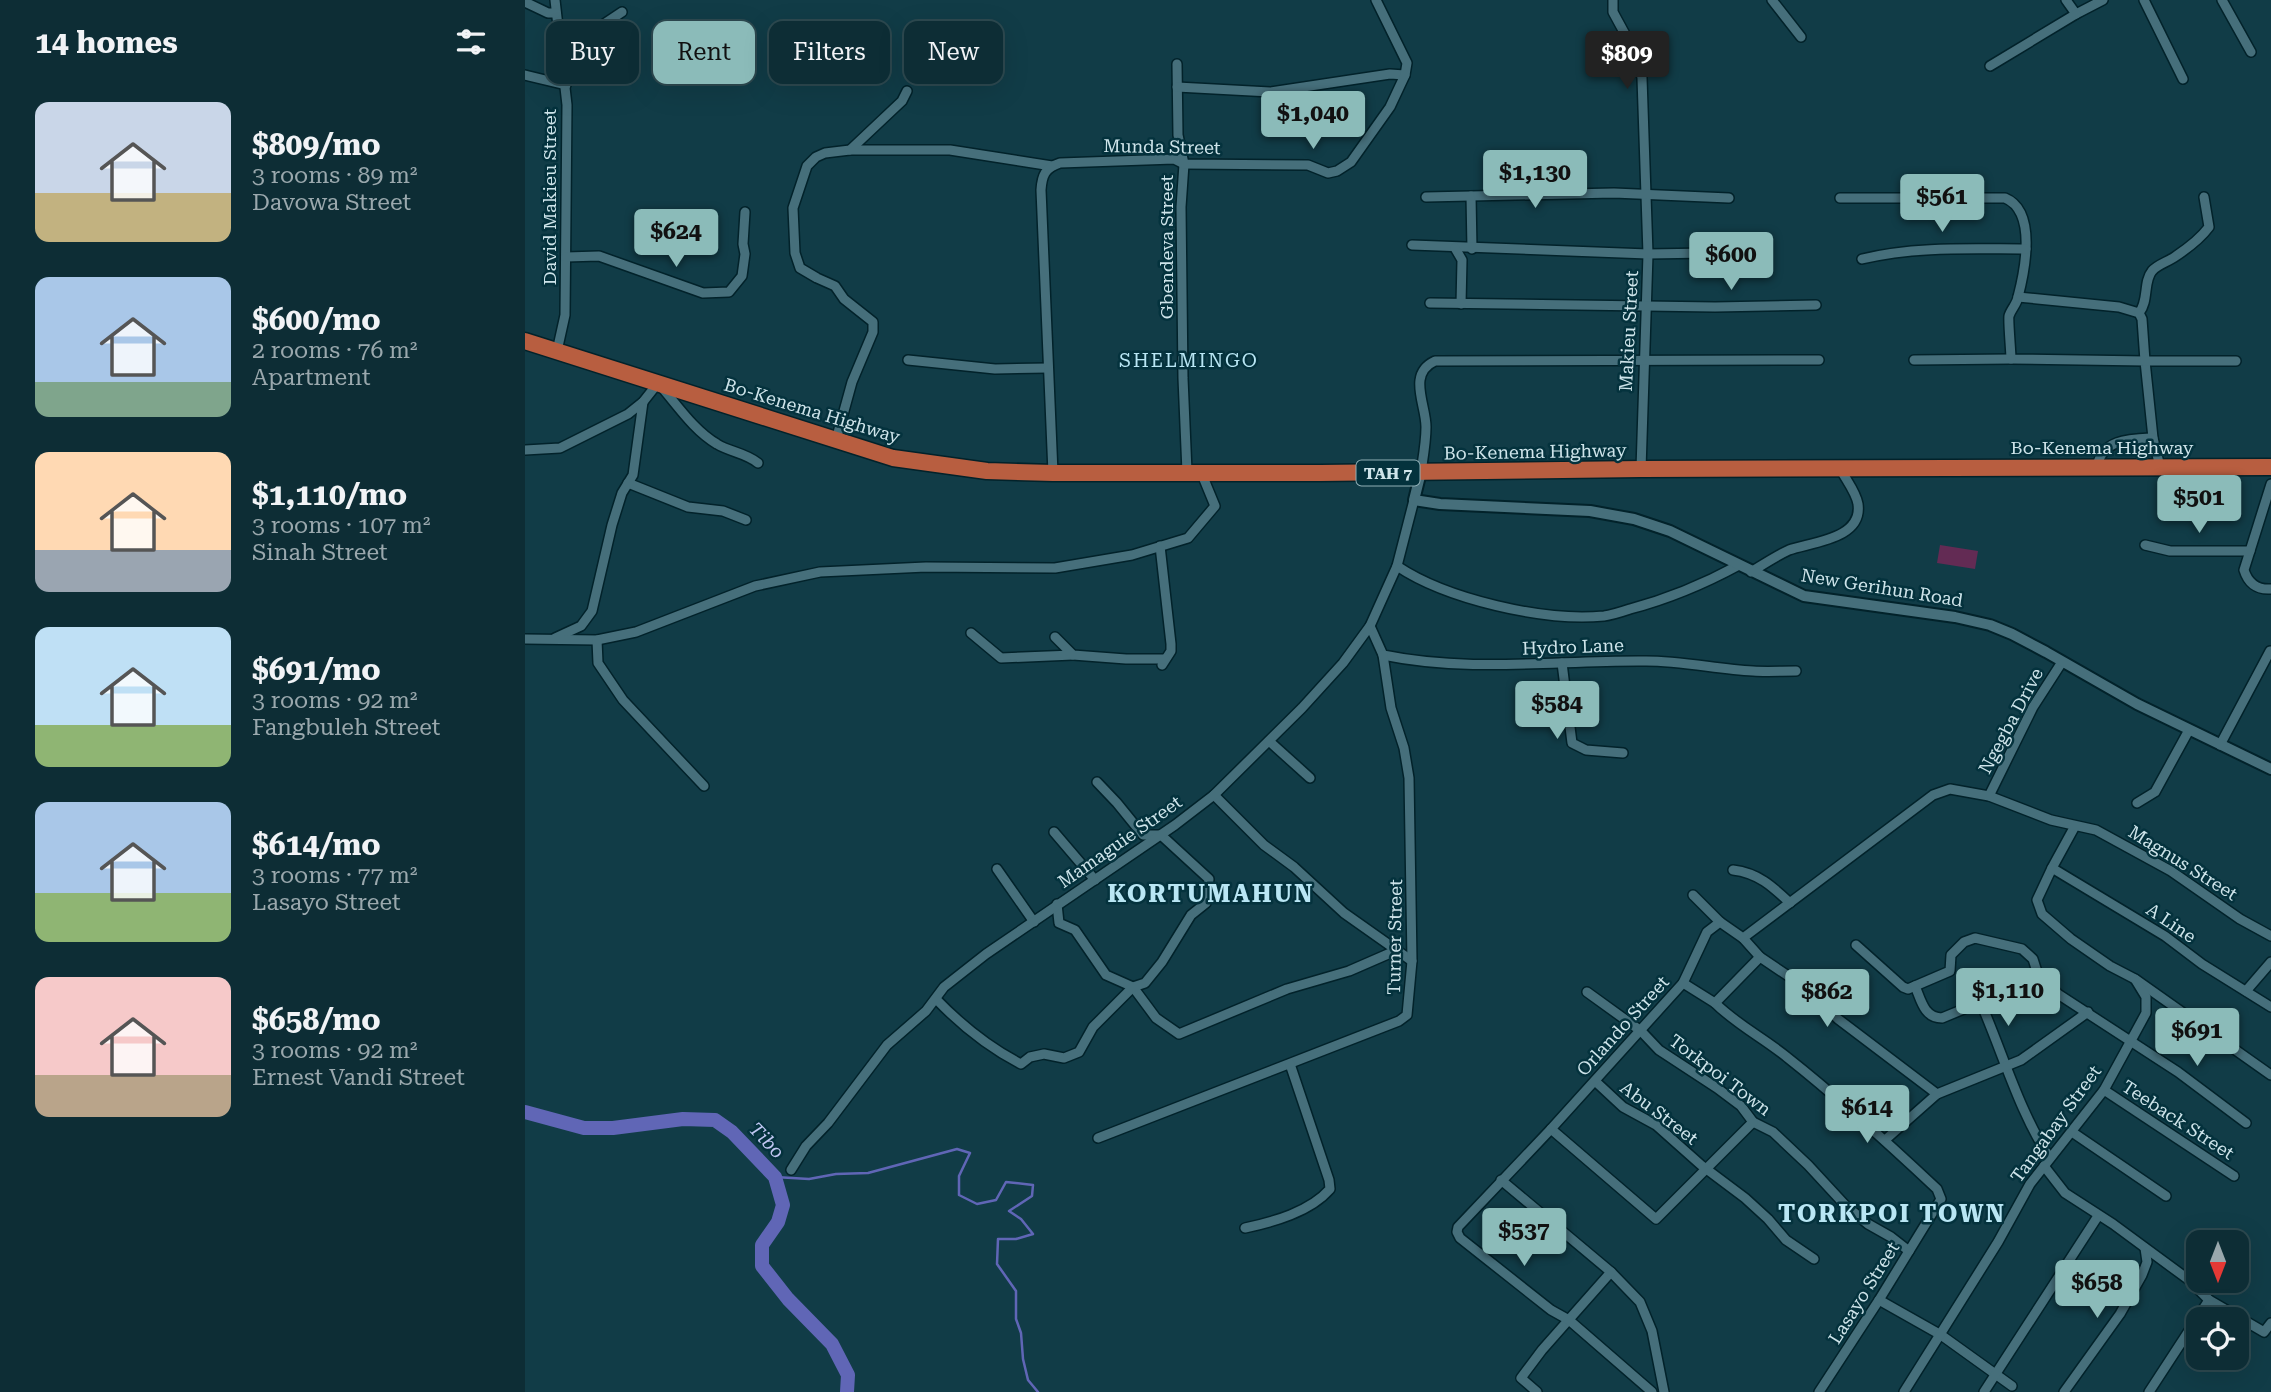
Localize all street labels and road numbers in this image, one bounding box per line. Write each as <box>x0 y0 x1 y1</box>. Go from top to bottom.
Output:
street label: David Makieu Street <box>539 108 560 285</box>
street label: Munda Street <box>1103 135 1221 158</box>
street label: Gbendeva Street <box>1156 175 1177 319</box>
street label: Makieu Street <box>1615 270 1642 392</box>
street label: Bo-Kenema Highway <box>722 374 903 447</box>
street label: Bo-Kenema Highway <box>2011 437 2194 458</box>
street label: Bo-Kenema Highway <box>1443 439 1627 464</box>
road number: TAH 7 <box>1357 460 1419 486</box>
street label: New Gerihun Road <box>1800 564 1965 611</box>
street label: Hydro Lane <box>1522 634 1624 659</box>
street label: Ngegba Drive <box>1974 664 2047 777</box>
street label: Mamaguie Street <box>1054 791 1186 892</box>
street label: Magnus Street <box>2125 821 2242 905</box>
street label: Turner Street <box>1383 879 1406 995</box>
street label: A Line <box>2142 898 2200 947</box>
street label: Orlando Street <box>1572 971 1673 1080</box>
street label: Torkpoi Town <box>1665 1030 1775 1120</box>
street label: Tangabay Street <box>2006 1061 2105 1186</box>
street label: Teeback Street <box>2118 1076 2238 1164</box>
street label: Abu Street <box>1616 1077 1703 1149</box>
street label: Lasayo Street <box>1824 1238 1903 1348</box>

